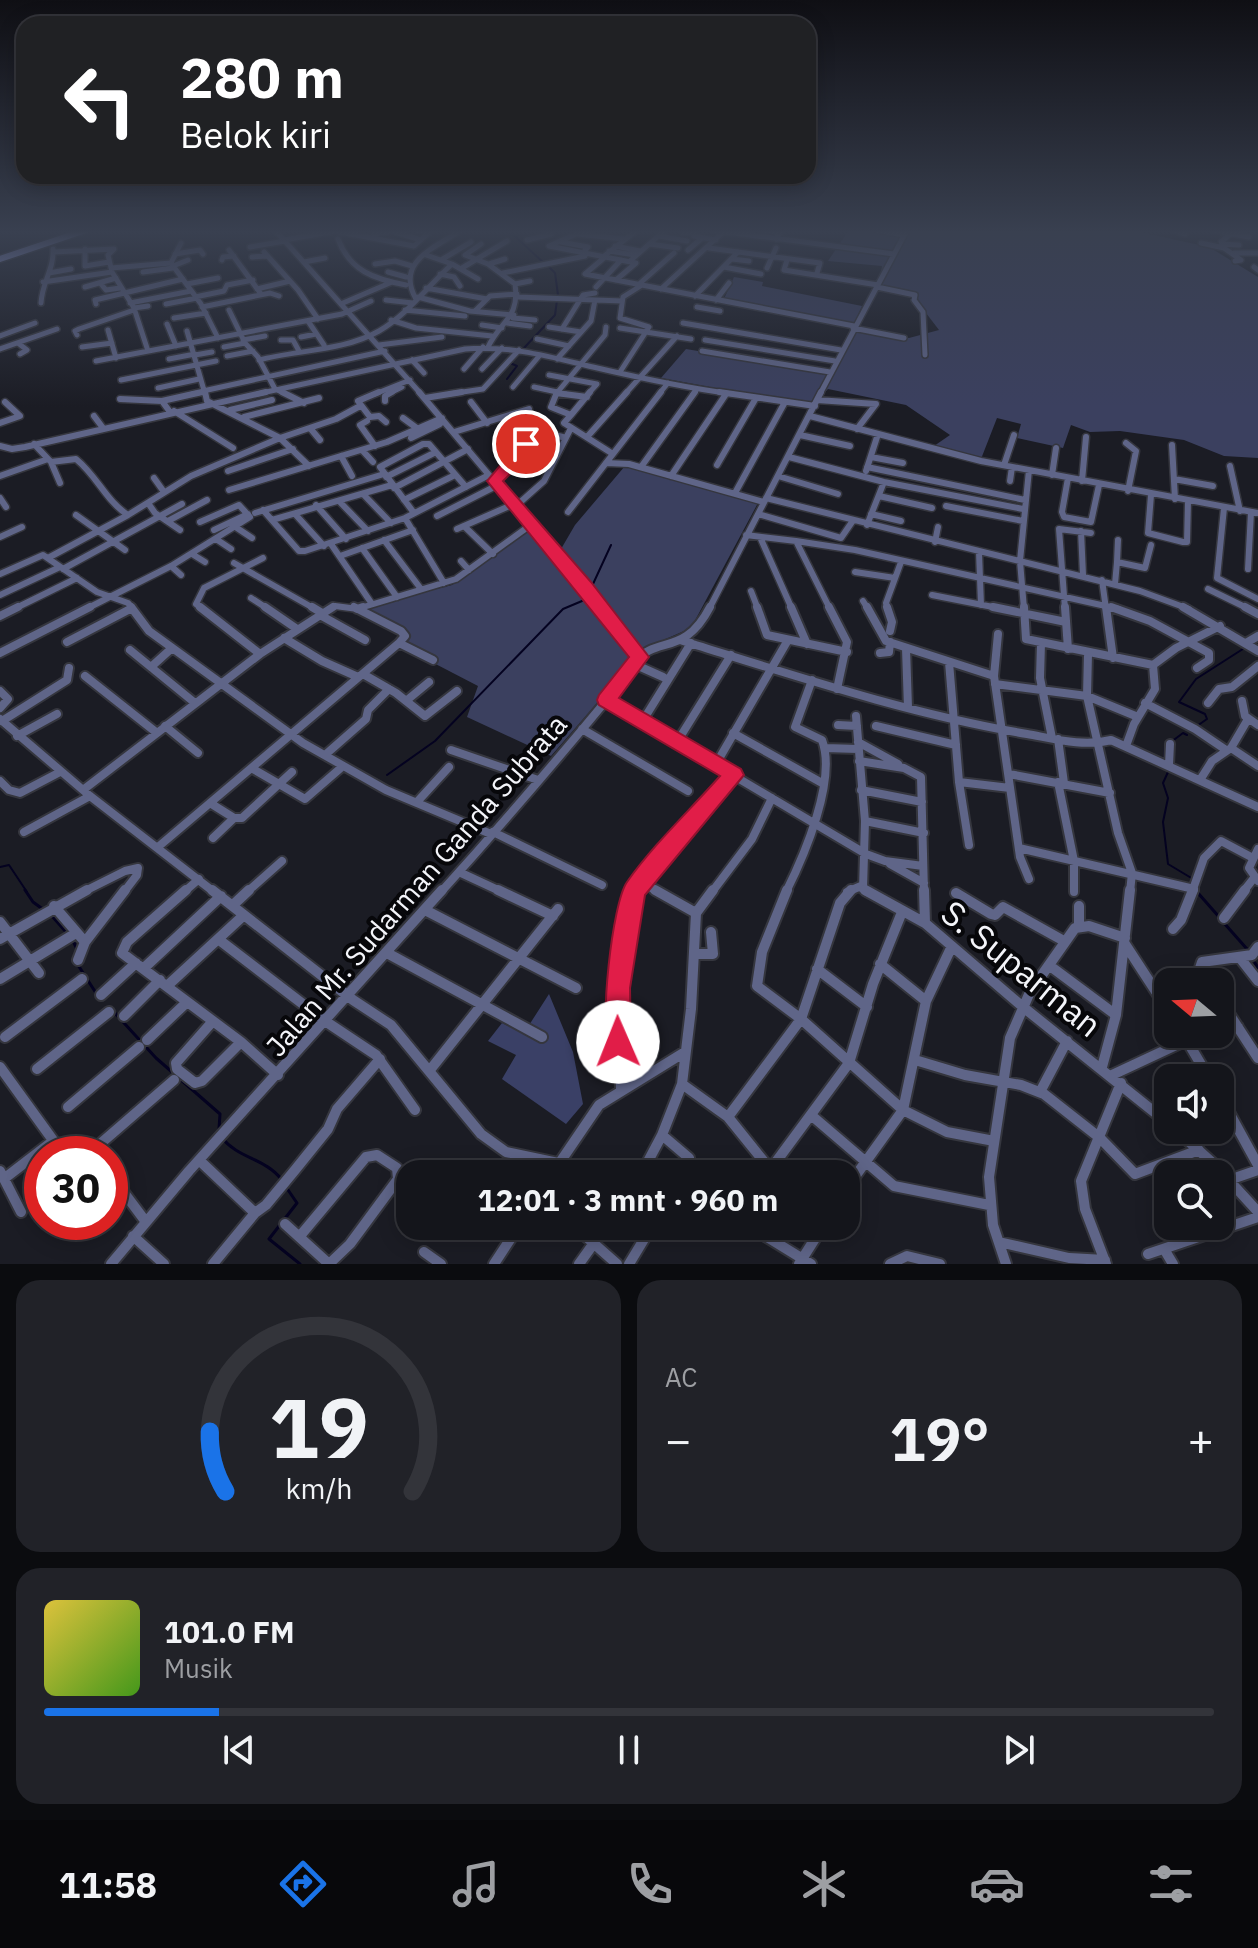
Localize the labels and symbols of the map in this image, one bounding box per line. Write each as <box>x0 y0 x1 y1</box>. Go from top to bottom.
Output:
pin <box>492 410 560 478</box>
street label: Jalan Mr. Sudarman Ganda Subrata <box>257 706 575 1064</box>
street label: S. Suparman <box>933 890 1111 1046</box>
north arrow <box>1154 968 1234 1048</box>
position arrow <box>576 1000 660 1084</box>
speed limit sign: 30 <box>24 1136 128 1240</box>

